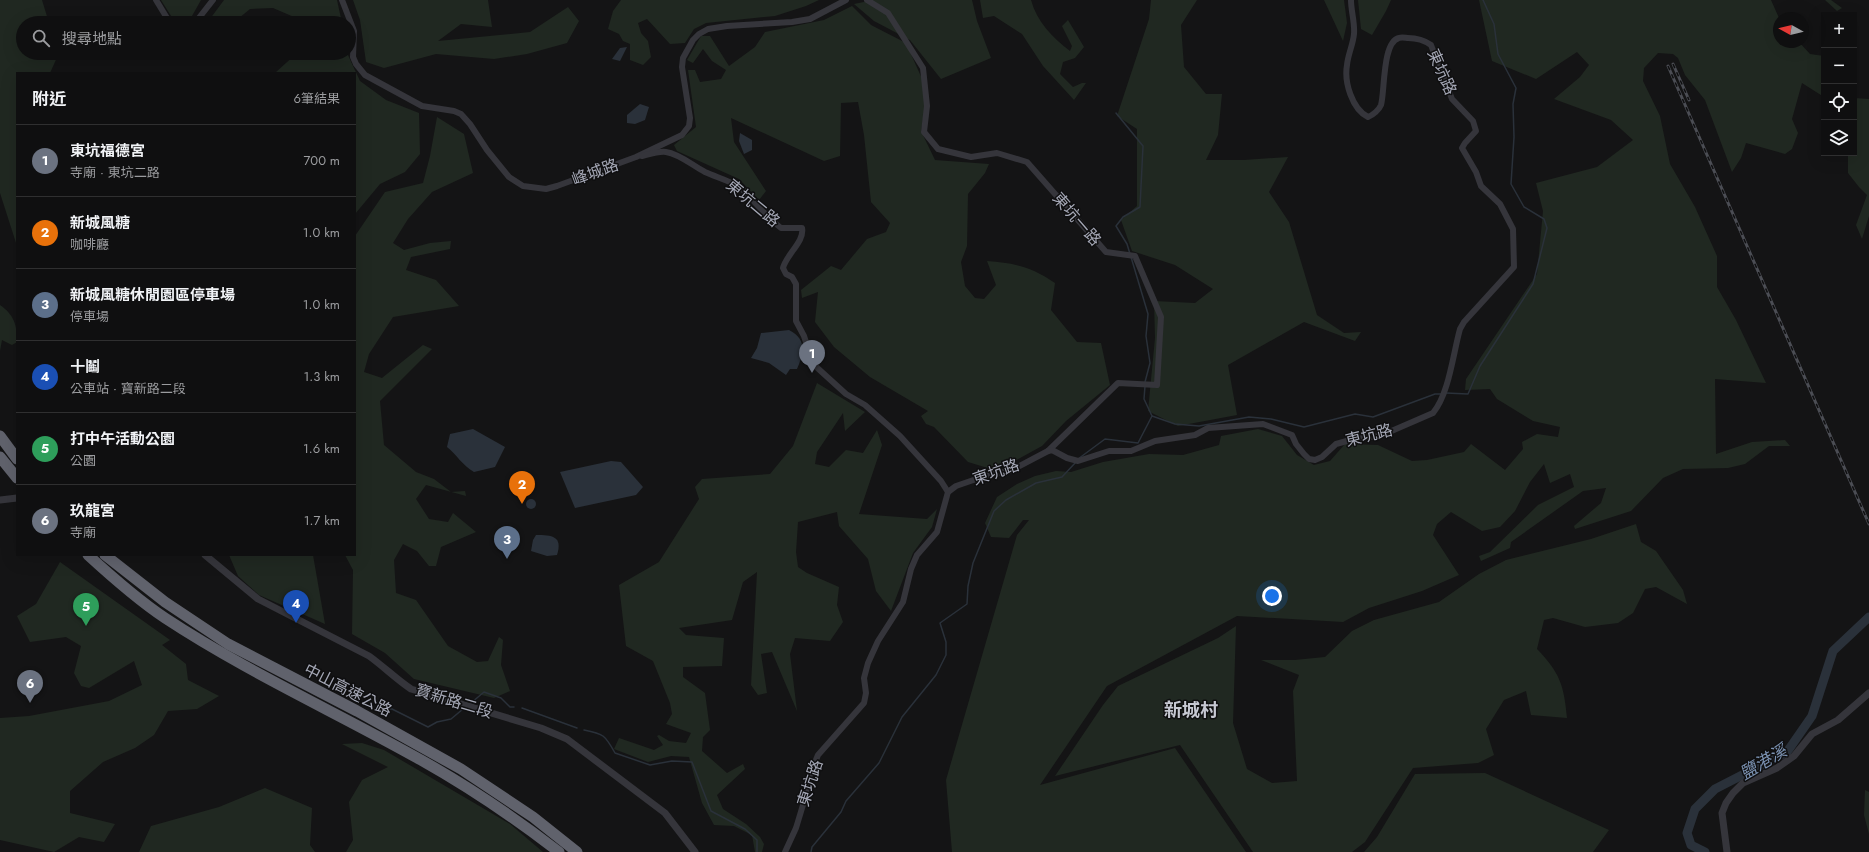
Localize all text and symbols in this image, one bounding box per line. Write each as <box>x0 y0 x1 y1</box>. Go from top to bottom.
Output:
north arrow <box>1773 12 1809 48</box>
map controls <box>1821 12 1857 156</box>
button: + <box>1821 12 1857 48</box>
search box <box>16 16 356 60</box>
icon: search <box>30 27 52 49</box>
text: 搜尋地點 <box>62 28 122 50</box>
street label: 東坑路 <box>1422 45 1462 99</box>
button: − <box>1821 48 1857 84</box>
button: locate <box>1821 84 1857 120</box>
text: 附近 <box>32 87 66 111</box>
text: 6筆結果 <box>294 89 340 108</box>
button: layers <box>1821 120 1857 156</box>
text: 東坑福德宮 <box>70 140 145 162</box>
text: 1 <box>42 151 48 170</box>
text: 700 m <box>304 151 340 170</box>
street label: 峰城路 <box>569 153 621 191</box>
text: 寺廟 · 東坑二路 <box>70 163 160 182</box>
street label: 東坑二路 <box>721 174 785 232</box>
street label: 東坑一路 <box>1047 187 1107 251</box>
text: 新城風糖 <box>70 212 130 234</box>
text: 2 <box>41 223 49 242</box>
text: 1.0 km <box>303 223 340 242</box>
text: 咖啡廳 <box>70 235 109 254</box>
text: 新城風糖休閒園區停車場 <box>70 284 235 306</box>
text: 3 <box>41 295 49 314</box>
text: 1.0 km <box>303 295 340 314</box>
text: 停車場 <box>70 307 109 326</box>
pin: 1 <box>799 340 825 373</box>
text: 十鬮 <box>70 356 100 378</box>
text: 4 <box>40 367 50 386</box>
text: 1.3 km <box>303 367 340 386</box>
text: 公車站 · 寶新路二段 <box>70 379 186 398</box>
street label: 東坑路 <box>1343 418 1395 452</box>
text: 打中午活動公園 <box>70 428 175 450</box>
text: 5 <box>41 439 49 458</box>
text: 1.6 km <box>303 439 340 458</box>
text: 公園 <box>70 451 96 470</box>
street label: 東坑路 <box>970 453 1022 491</box>
pin: 2 <box>509 471 535 504</box>
text: 玖龍宮 <box>70 500 115 522</box>
text: 6 <box>41 511 49 530</box>
text: 1.7 km <box>304 511 340 530</box>
text: 寺廟 <box>70 523 96 542</box>
pin: 3 <box>494 526 520 559</box>
your location <box>1262 586 1282 606</box>
pin: 4 <box>283 590 309 623</box>
pin: 5 <box>73 593 99 626</box>
street label: 中山高速公路 <box>300 658 396 722</box>
pin: 6 <box>17 670 43 703</box>
street label: 寶新路二段 <box>412 678 496 724</box>
district label: 新城村 <box>1164 697 1218 723</box>
water label: 鹽港溪 <box>1735 738 1793 785</box>
street label: 東坑路 <box>792 757 828 809</box>

